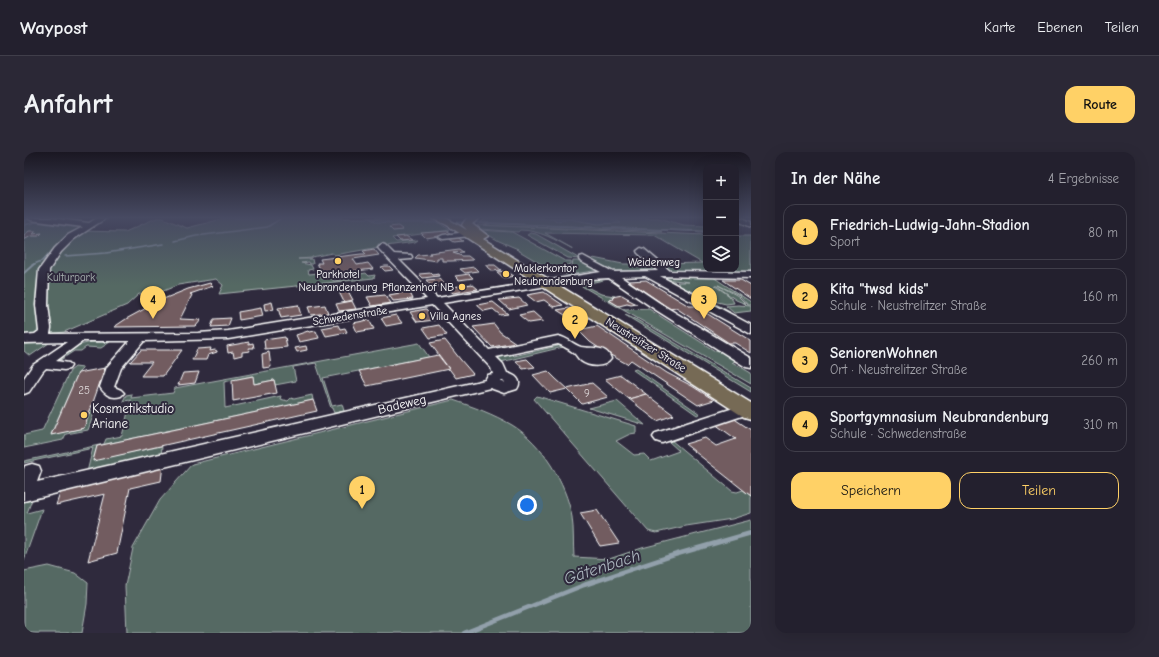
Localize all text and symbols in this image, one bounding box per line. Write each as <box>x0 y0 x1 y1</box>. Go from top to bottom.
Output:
text: Waypost <box>20 17 88 39</box>
text: Karte <box>984 19 1015 36</box>
text: Ebenen <box>1037 19 1083 36</box>
text: Teilen <box>1105 19 1139 36</box>
button: Route <box>1065 86 1135 123</box>
text: Anfahrt <box>24 88 113 120</box>
map controls <box>703 164 739 272</box>
button: + <box>703 164 739 200</box>
text: In der Nähe <box>791 169 880 188</box>
text: 4 Ergebnisse <box>1048 171 1119 186</box>
button: − <box>703 200 739 236</box>
text: Friedrich-Ludwig-Jahn-Stadion <box>830 216 1030 234</box>
text: 1 <box>802 225 808 240</box>
text: 80 m <box>1088 225 1118 240</box>
text: Sport <box>830 234 860 249</box>
button: layers <box>703 236 739 272</box>
marker: Parkhotel Neubrandenburg <box>333 256 343 266</box>
street label: Weidenweg <box>628 256 680 269</box>
place label: Maklerkontor Neubrandenburg <box>514 262 593 288</box>
place label: Parkhotel Neubrandenburg <box>299 268 377 294</box>
marker: Maklerkontor Neubrandenburg <box>501 269 511 279</box>
park label: Kulturpark <box>47 271 96 284</box>
text: Kita "twsd kids" <box>830 280 928 298</box>
place label: Pflanzenhof NB <box>382 281 454 294</box>
marker: Pflanzenhof NB <box>457 282 467 292</box>
pin: 4 <box>140 286 166 319</box>
pin: 3 <box>691 286 717 319</box>
text: 2 <box>802 289 808 304</box>
text: 160 m <box>1083 289 1118 304</box>
text: Schule · Neustrelitzer Straße <box>830 298 986 313</box>
street label: Schwedenstraße <box>312 304 389 328</box>
pin: 2 <box>562 306 588 339</box>
place label: Villa Agnes <box>430 310 481 323</box>
marker: Villa Agnes <box>417 311 427 321</box>
street label: Neustrelitzer Straße <box>603 315 689 375</box>
text: SeniorenWohnen <box>830 344 938 362</box>
text: 3 <box>802 353 808 368</box>
text: 260 m <box>1081 353 1118 368</box>
text: Ort · Neustrelitzer Straße <box>830 362 967 377</box>
house number: 25 <box>78 384 90 397</box>
house number: 9 <box>584 387 590 400</box>
street label: Badeweg <box>376 391 428 417</box>
place label: Kosmetikstudio Ariane <box>92 401 174 431</box>
text: Sportgymnasium Neubrandenburg <box>830 408 1049 426</box>
marker: Kosmetikstudio Ariane <box>79 410 89 420</box>
text: 4 <box>802 417 808 432</box>
text: 310 m <box>1083 417 1118 432</box>
text: Schule · Schwedenstraße <box>830 426 967 441</box>
button: Speichern <box>791 472 951 509</box>
button: Teilen <box>959 472 1119 509</box>
pin: 1 <box>349 476 375 509</box>
your location <box>517 495 537 515</box>
water label: Gätenbach <box>561 546 643 588</box>

